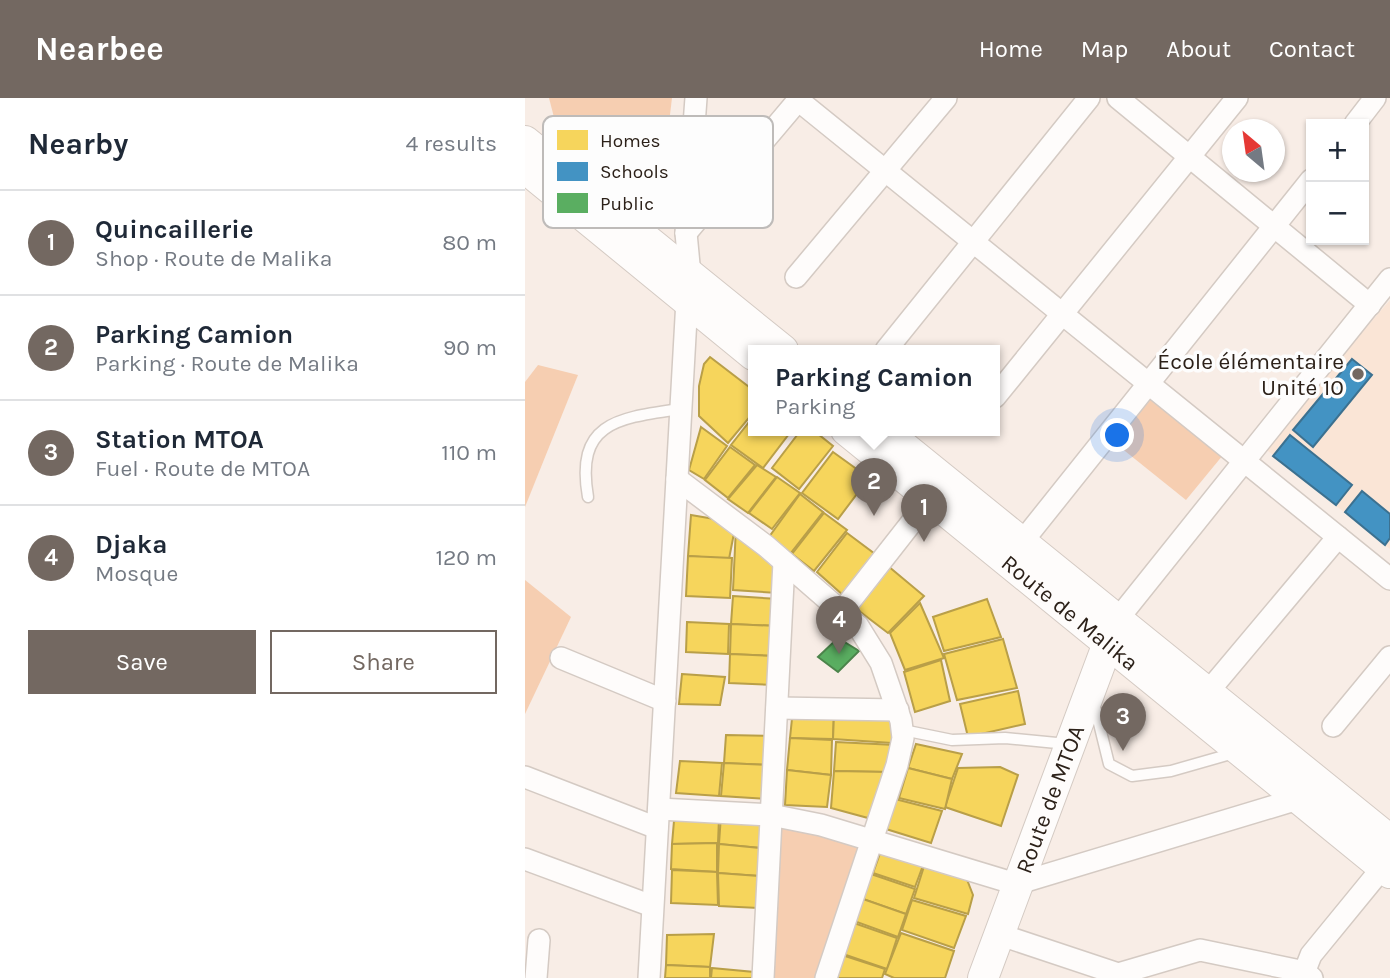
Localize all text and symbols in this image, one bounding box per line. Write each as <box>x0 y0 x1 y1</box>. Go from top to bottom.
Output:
text: Nearbee <box>35 30 164 68</box>
text: Home <box>979 35 1043 63</box>
text: Map <box>1081 35 1128 63</box>
text: About <box>1166 35 1231 63</box>
text: Contact <box>1269 35 1355 63</box>
legend <box>543 116 773 228</box>
north arrow <box>1222 119 1285 182</box>
map controls <box>1306 119 1369 245</box>
button: + <box>1306 119 1369 182</box>
text: Nearby <box>28 126 128 162</box>
text: 4 results <box>405 130 497 157</box>
text: Homes <box>600 130 661 152</box>
text: Schools <box>600 161 669 183</box>
button: − <box>1306 182 1369 245</box>
text: Public <box>600 193 654 215</box>
text: Quincaillerie <box>95 214 254 245</box>
text: 1 <box>47 229 55 256</box>
text: 80 m <box>442 229 497 256</box>
text: Shop · Route de Malika <box>95 245 332 272</box>
text: Parking Camion <box>95 319 293 350</box>
text: 2 <box>44 334 58 361</box>
text: 90 m <box>443 334 497 361</box>
popup <box>748 345 1000 436</box>
place label: École élémentaire Unité 10 <box>1157 348 1344 401</box>
text: Parking · Route de Malika <box>95 350 359 377</box>
text: Parking Camion <box>775 362 973 393</box>
marker: École élémentaire Unité 10 <box>1350 366 1366 382</box>
text: Parking <box>775 393 855 420</box>
your location <box>1100 418 1134 452</box>
text: Station MTOA <box>95 424 264 455</box>
text: 3 <box>44 439 58 466</box>
text: 110 m <box>441 439 497 466</box>
text: Fuel · Route de MTOA <box>95 455 310 482</box>
pin: 2 <box>851 458 897 516</box>
pin: 1 <box>901 484 947 542</box>
text: Djaka <box>95 529 167 560</box>
text: 4 <box>44 544 58 571</box>
text: 120 m <box>435 544 497 571</box>
street label: Route de Malika <box>996 549 1144 676</box>
text: Mosque <box>95 560 178 587</box>
pin: 4 <box>816 596 862 654</box>
button: Save <box>28 630 256 694</box>
button: Share <box>270 630 497 694</box>
pin: 3 <box>1100 693 1146 751</box>
street label: Route de MTOA <box>1010 721 1090 877</box>

